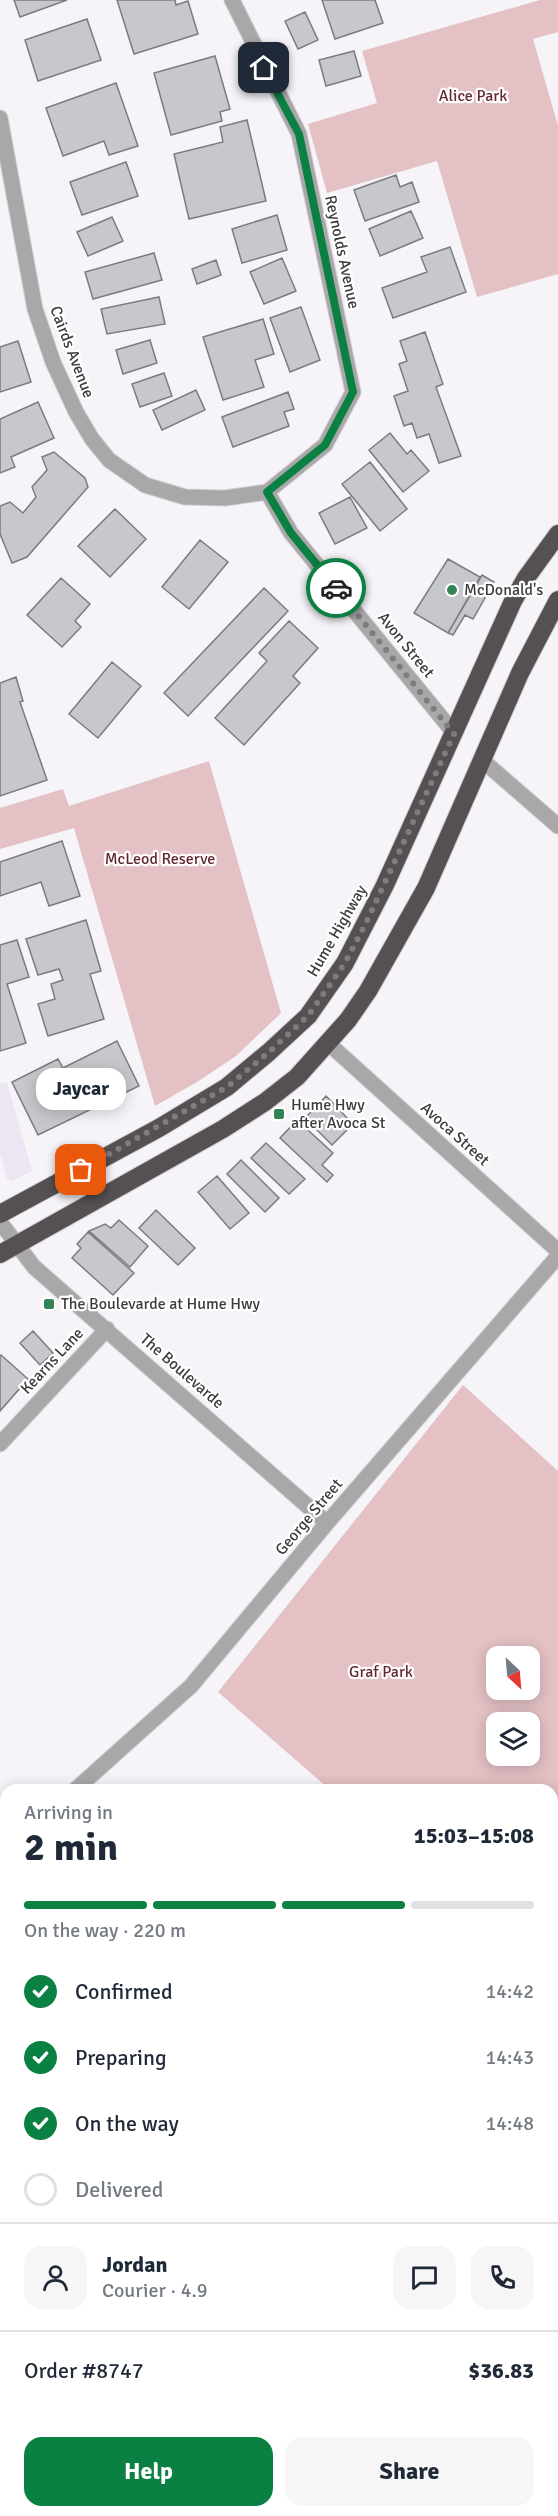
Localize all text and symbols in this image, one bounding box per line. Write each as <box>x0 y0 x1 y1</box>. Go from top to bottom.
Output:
pin <box>238 42 289 93</box>
icon: home <box>247 51 280 84</box>
park label: Alice Park <box>439 86 507 106</box>
street label: Reynolds Avenue <box>320 193 364 311</box>
street label: Cairds Avenue <box>45 303 99 401</box>
courier <box>306 558 366 618</box>
icon: car <box>320 572 353 605</box>
place label: McDonald's <box>464 580 543 600</box>
marker: McDonald's <box>445 583 459 597</box>
street label: Avon Street <box>373 608 439 682</box>
park label: McLeod Reserve <box>105 849 215 869</box>
street label: Hume Highway <box>303 881 372 980</box>
callout: Jaycar <box>36 1068 126 1110</box>
text: Jaycar <box>53 1076 109 1101</box>
place label: Hume Hwy after Avoca St <box>291 1095 386 1133</box>
street label: Avoca Street <box>416 1098 494 1170</box>
marker: Hume Hwy after Avoca St <box>272 1107 286 1121</box>
pin <box>55 1144 106 1195</box>
icon: bag <box>64 1153 97 1186</box>
place label: The Boulevarde at Hume Hwy <box>61 1294 261 1314</box>
marker: The Boulevarde at Hume Hwy <box>42 1297 56 1311</box>
street label: Kearns Lane <box>16 1324 88 1398</box>
street label: The Boulevarde <box>136 1329 228 1413</box>
street label: George Street <box>271 1474 347 1559</box>
north arrow <box>486 1646 540 1700</box>
map controls <box>486 1646 540 1766</box>
park label: Graf Park <box>349 1662 413 1682</box>
button: layers <box>486 1712 540 1766</box>
text: Arriving in <box>24 1800 113 1825</box>
text: 15:03–15:08 <box>414 1822 534 1849</box>
text: 2 min <box>24 1823 118 1871</box>
text: On the way · 220 m <box>24 1918 186 1943</box>
icon: check <box>24 1975 57 2008</box>
text: Confirmed <box>75 1978 173 2005</box>
text: 14:42 <box>485 1979 534 2004</box>
icon: check <box>24 2041 57 2074</box>
text: Preparing <box>75 2044 167 2071</box>
text: 14:43 <box>485 2045 534 2070</box>
icon: check <box>24 2107 57 2140</box>
text: On the way <box>75 2110 179 2137</box>
text: 14:48 <box>485 2111 534 2136</box>
text: Delivered <box>75 2176 163 2203</box>
button: person <box>24 2246 87 2309</box>
button: chat <box>393 2246 456 2309</box>
button: phone <box>471 2246 534 2309</box>
text: Jordan <box>102 2251 168 2278</box>
text: Courier · 4.9 <box>102 2278 208 2303</box>
text: Order #8747 <box>24 2357 144 2384</box>
text: $36.83 <box>468 2357 534 2384</box>
button: Help <box>24 2437 273 2506</box>
button: Share <box>285 2437 534 2506</box>

